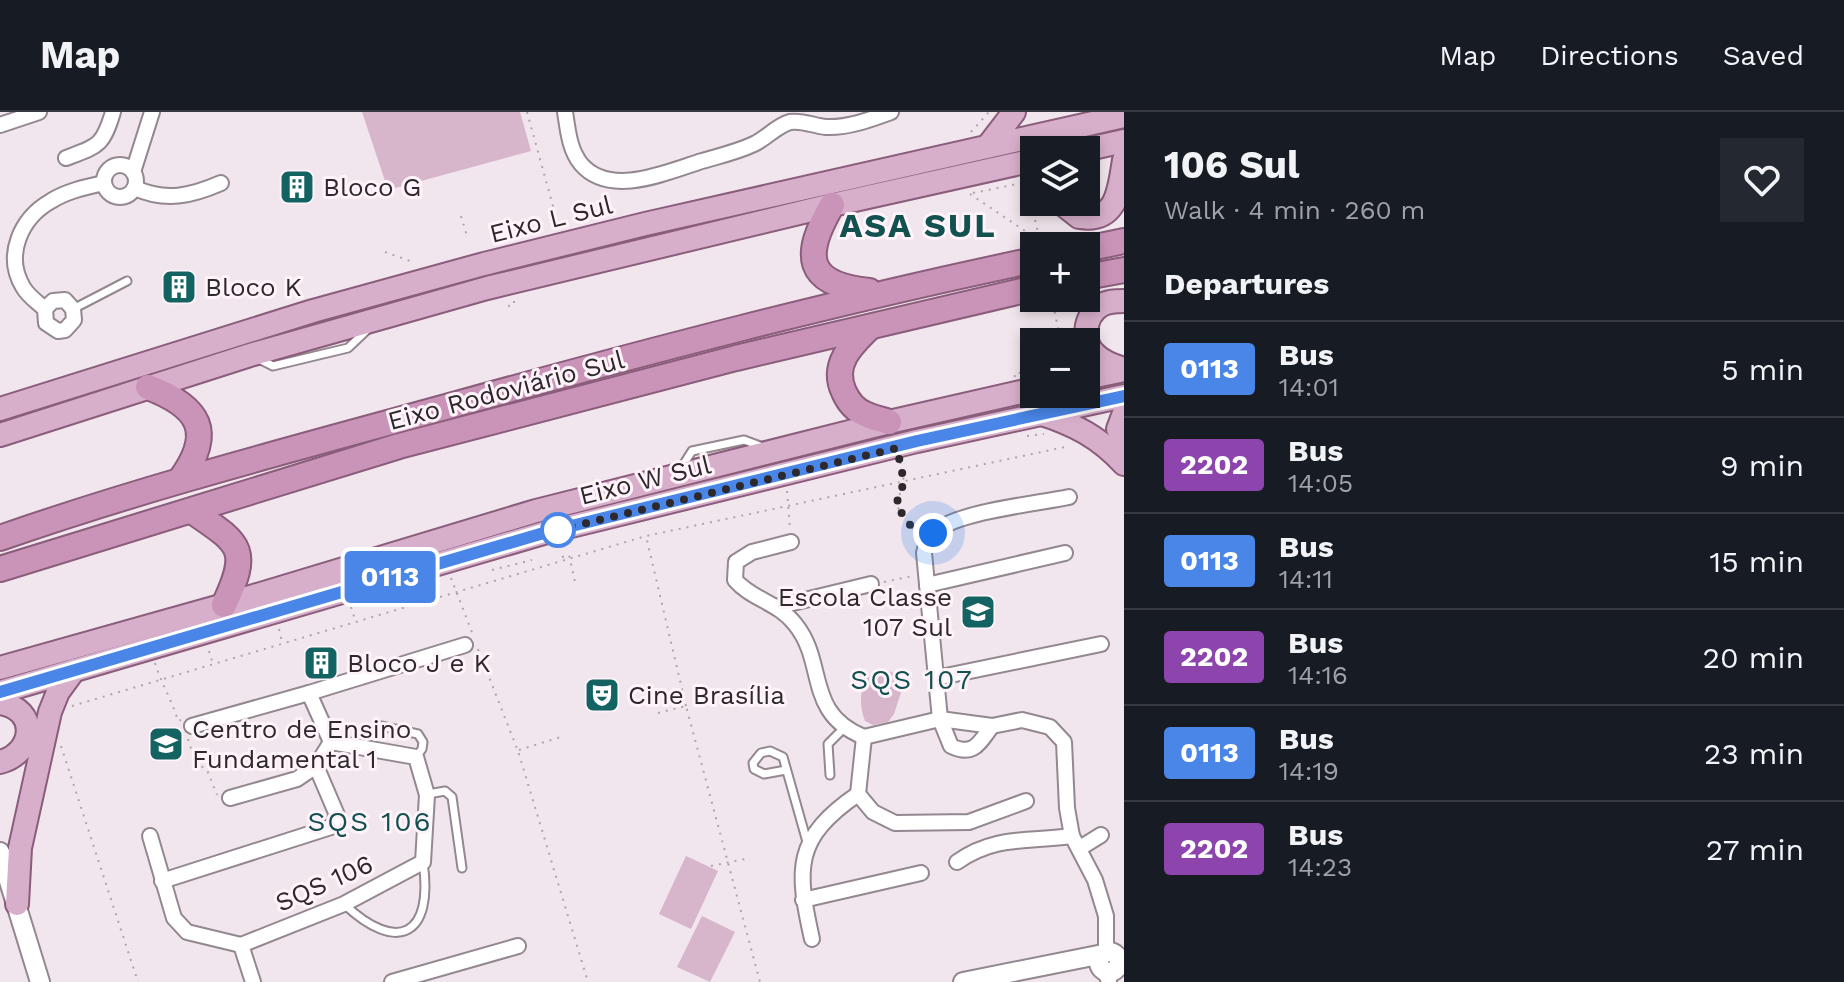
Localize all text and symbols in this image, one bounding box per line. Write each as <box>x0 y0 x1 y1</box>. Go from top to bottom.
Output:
text: Map <box>40 33 120 77</box>
text: Map <box>1439 39 1496 72</box>
text: Directions <box>1540 39 1679 72</box>
text: Saved <box>1723 39 1804 72</box>
map controls <box>1020 136 1100 408</box>
button: layers <box>1020 136 1100 216</box>
button: heart <box>1720 138 1804 222</box>
text: 106 Sul <box>1164 143 1300 187</box>
building icon: Bloco G <box>278 168 316 206</box>
place label: Bloco G <box>323 172 421 202</box>
street label: Eixo L Sul <box>486 189 616 249</box>
text: Walk · 4 min · 260 m <box>1164 195 1425 225</box>
district label: ASA SUL <box>839 205 997 245</box>
button: + <box>1020 232 1100 312</box>
text: Departures <box>1164 266 1329 301</box>
building icon: Bloco K <box>160 268 198 306</box>
place label: Bloco K <box>205 272 302 302</box>
button: − <box>1020 328 1100 408</box>
text: Bus <box>1279 337 1334 372</box>
street label: Eixo Rodoviário Sul <box>385 344 627 436</box>
text: 0113 <box>1180 352 1239 385</box>
text: 5 min <box>1721 352 1804 387</box>
text: 14:01 <box>1279 372 1339 402</box>
text: Bus <box>1288 433 1343 468</box>
text: 2202 <box>1180 448 1248 481</box>
text: 9 min <box>1720 448 1804 483</box>
street label: Eixo W Sul <box>576 449 714 511</box>
text: 14:05 <box>1288 468 1353 498</box>
unlabelled marker <box>541 513 575 547</box>
your location <box>913 513 953 553</box>
text: Bus <box>1279 529 1334 564</box>
text: 0113 <box>1180 544 1239 577</box>
text: 15 min <box>1709 544 1804 579</box>
line badge: 0113 <box>334 551 446 603</box>
text: 0113 <box>361 560 419 593</box>
text: 14:11 <box>1279 564 1333 594</box>
place label: Escola Classe 107 Sul <box>778 582 952 642</box>
school or university icon: Escola Classe 107 Sul <box>959 593 997 631</box>
text: Bus <box>1288 625 1343 660</box>
text: 2202 <box>1180 640 1248 673</box>
text: 20 min <box>1702 640 1804 675</box>
building icon: Bloco J e K <box>302 644 340 682</box>
place label: Bloco J e K <box>347 648 490 678</box>
text: 14:16 <box>1288 660 1348 690</box>
district label: SQS 107 <box>850 663 974 696</box>
theatre icon: Cine Brasília <box>583 676 621 714</box>
place label: Cine Brasília <box>628 680 785 710</box>
place label: Centro de Ensino Fundamental 1 <box>192 714 411 774</box>
text: Bus <box>1279 721 1334 756</box>
school or university icon: Centro de Ensino Fundamental 1 <box>147 725 185 763</box>
text: 0113 <box>1180 736 1239 769</box>
text: 23 min <box>1704 736 1804 771</box>
text: 14:19 <box>1279 756 1339 786</box>
district label: SQS 106 <box>307 805 433 838</box>
text: Bus <box>1288 817 1343 852</box>
text: 2202 <box>1180 832 1248 865</box>
text: 27 min <box>1706 832 1804 867</box>
street label: SQS 106 <box>271 848 377 918</box>
text: 14:23 <box>1288 852 1352 882</box>

